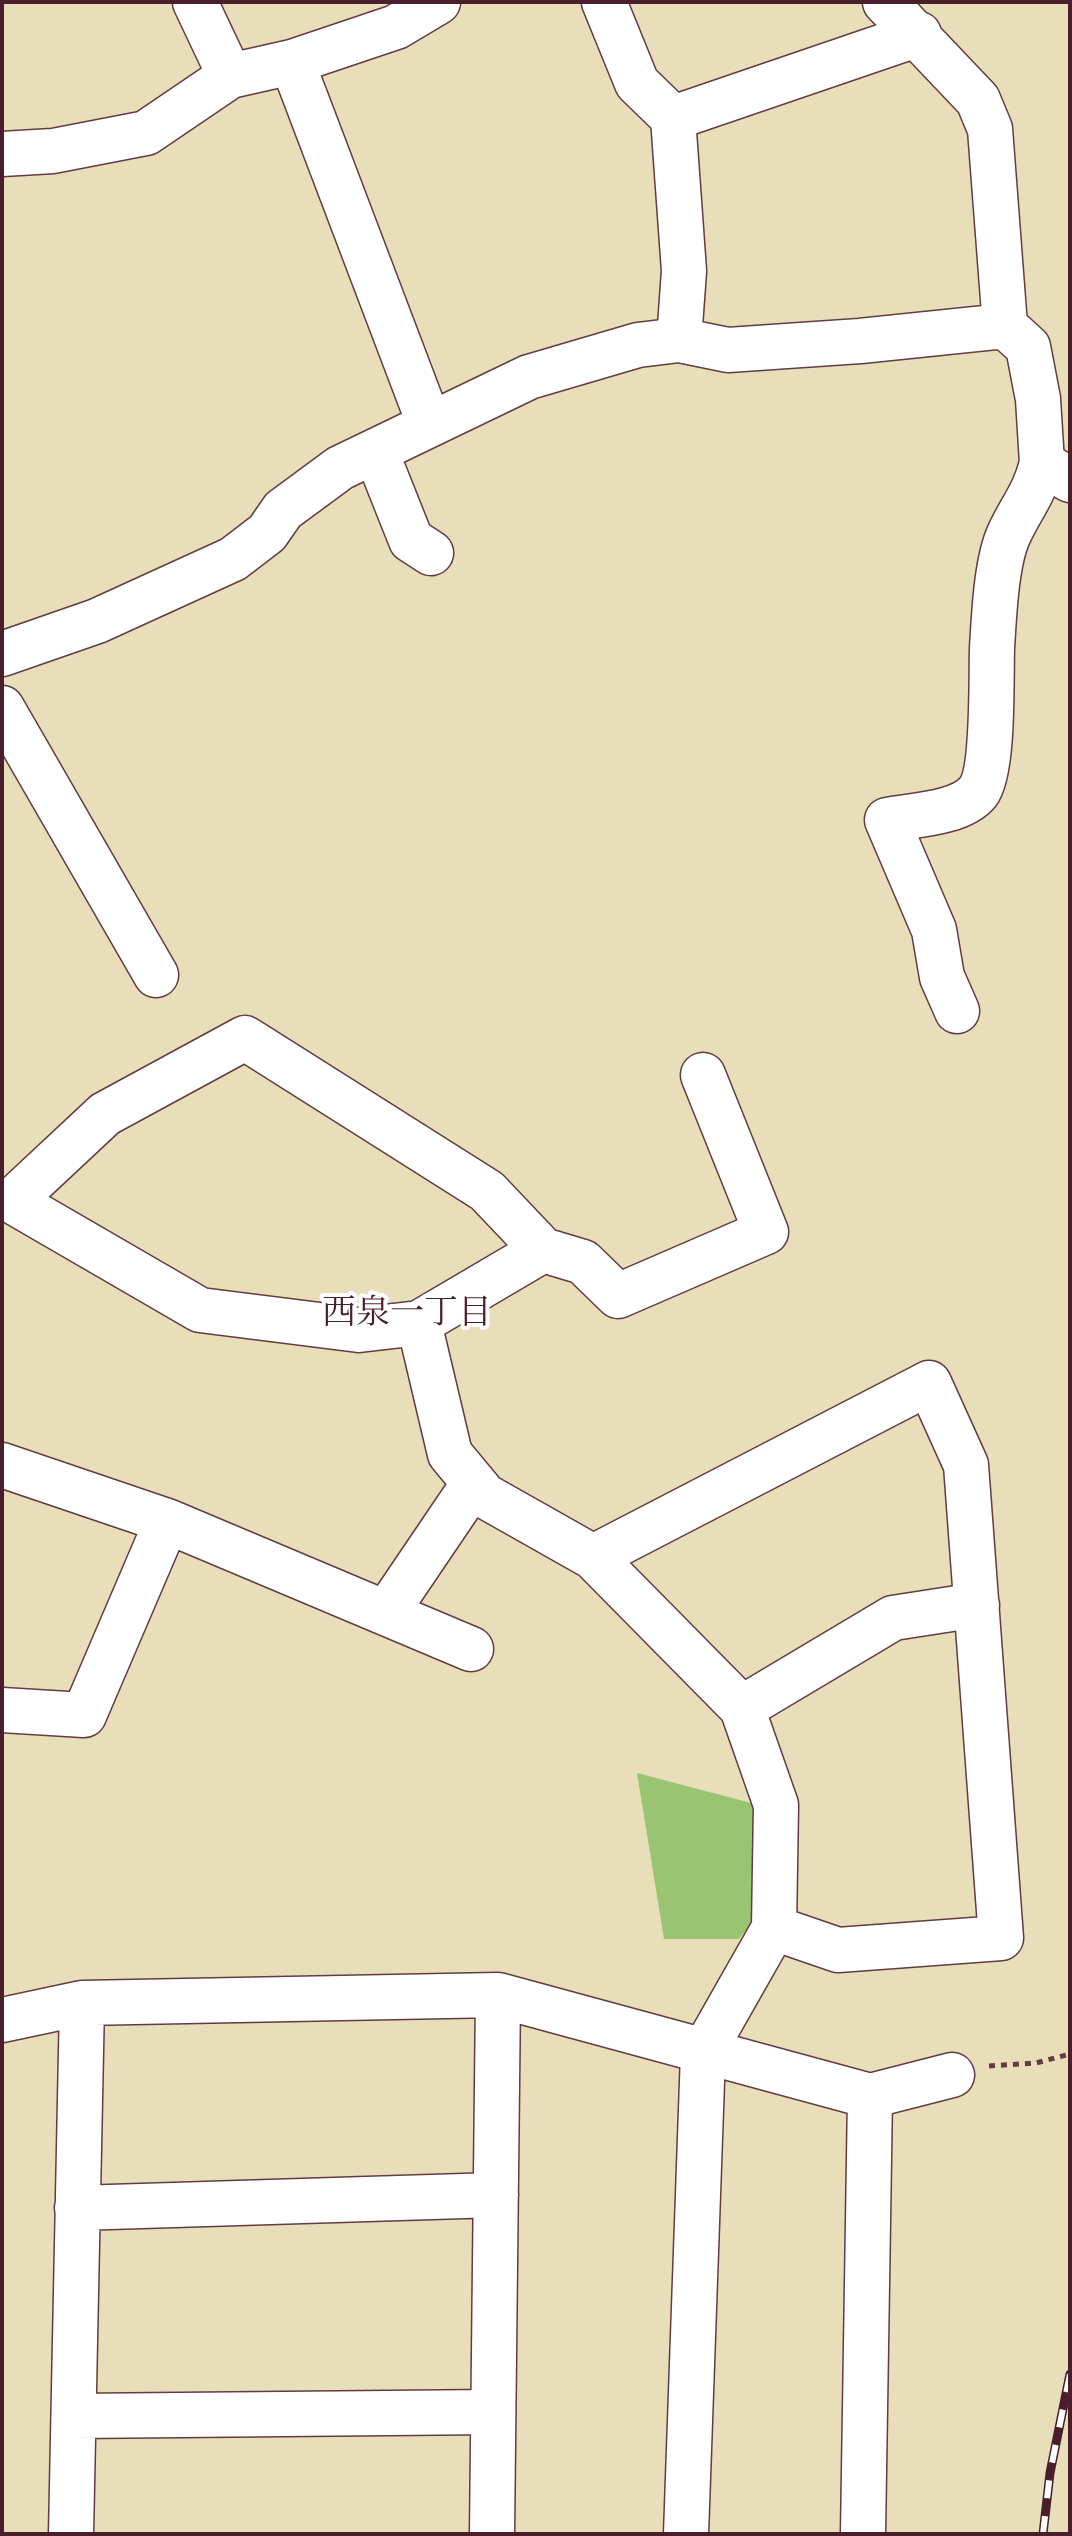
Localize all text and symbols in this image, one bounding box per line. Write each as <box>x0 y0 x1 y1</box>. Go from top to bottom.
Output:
district label: 西泉一丁目 <box>322 1296 492 1336</box>

